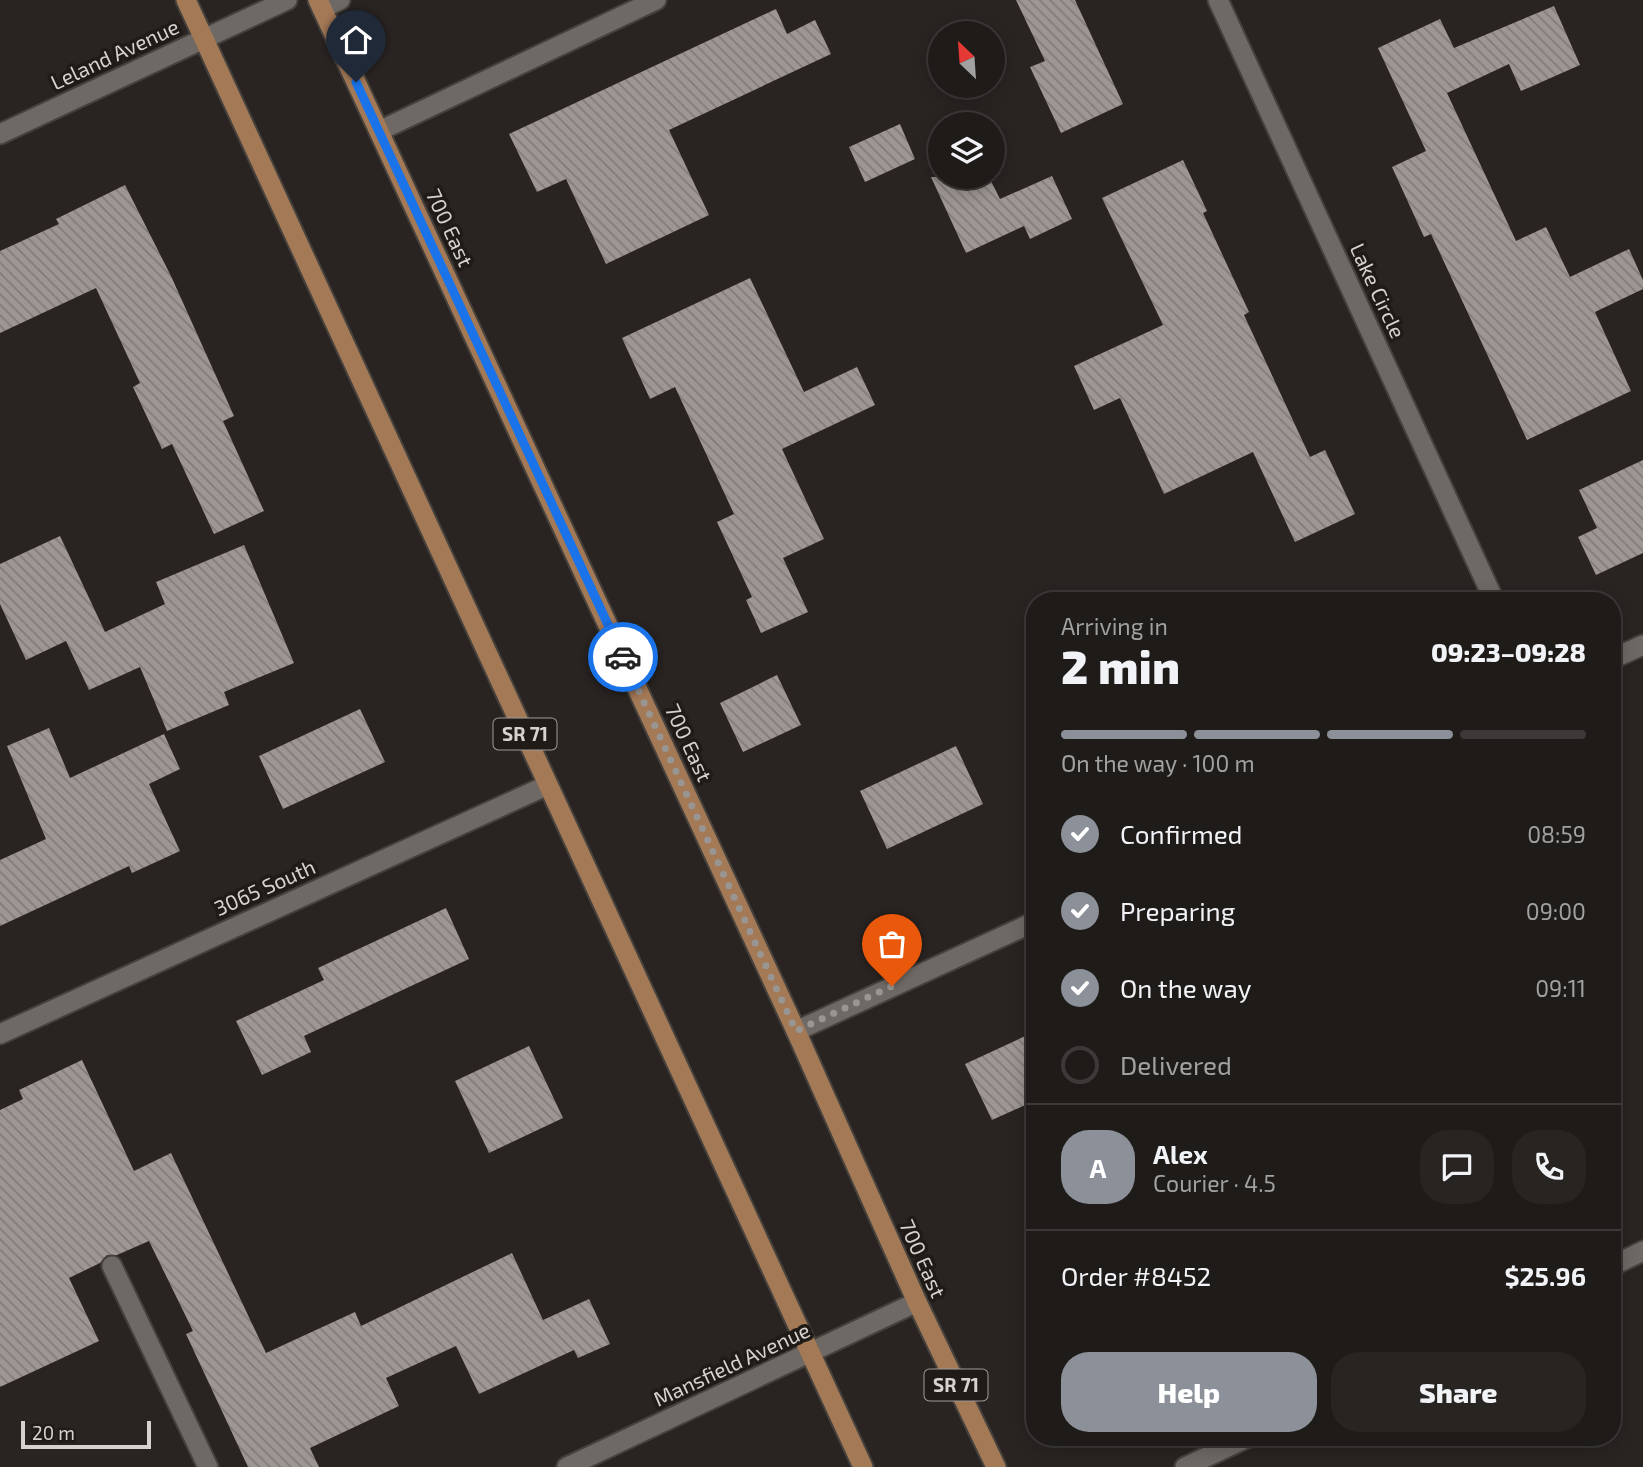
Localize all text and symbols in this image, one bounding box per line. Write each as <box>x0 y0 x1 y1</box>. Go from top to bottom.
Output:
pin <box>326 10 386 82</box>
street label: Leland Avenue <box>46 13 182 94</box>
icon: home <box>337 21 375 59</box>
north arrow <box>928 21 1004 98</box>
map controls <box>928 21 1005 189</box>
button: layers <box>928 112 1005 189</box>
street label: 700 East <box>422 185 479 270</box>
street label: Lake Circle <box>1346 239 1411 342</box>
text: Arriving in <box>1061 612 1168 640</box>
courier <box>588 622 658 692</box>
text: 09:23–09:28 <box>1431 636 1586 667</box>
icon: car <box>604 638 642 676</box>
text: 2 min <box>1061 638 1180 693</box>
street label: 700 East <box>661 700 718 785</box>
road number: SR 71 <box>494 719 556 750</box>
text: On the way · 100 m <box>1061 749 1255 777</box>
icon: check <box>1061 815 1099 853</box>
text: Confirmed <box>1120 818 1243 849</box>
text: 08:59 <box>1527 820 1586 848</box>
street label: 3065 South <box>210 853 319 920</box>
icon: check <box>1061 892 1099 930</box>
text: Preparing <box>1120 895 1235 926</box>
text: 09:00 <box>1526 897 1586 925</box>
pin <box>862 914 922 986</box>
icon: bag <box>873 925 911 963</box>
icon: check <box>1061 969 1099 1007</box>
text: On the way <box>1120 972 1251 1003</box>
text: 09:11 <box>1535 974 1586 1002</box>
text: Delivered <box>1120 1049 1232 1080</box>
button: chat <box>1420 1130 1494 1204</box>
button: phone <box>1512 1130 1586 1204</box>
text: Alex <box>1153 1138 1208 1169</box>
text: A <box>1090 1152 1106 1183</box>
text: Courier · 4.5 <box>1153 1169 1276 1197</box>
street label: 700 East <box>895 1216 952 1301</box>
text: Order #8452 <box>1061 1260 1211 1291</box>
text: $25.96 <box>1504 1260 1586 1291</box>
street label: Mansfield Avenue <box>649 1316 814 1411</box>
button: Help <box>1061 1352 1317 1432</box>
button: Share <box>1331 1352 1586 1432</box>
road number: SR 71 <box>925 1370 988 1400</box>
scale bar <box>21 1418 150 1450</box>
text: 20 m <box>32 1421 75 1444</box>

